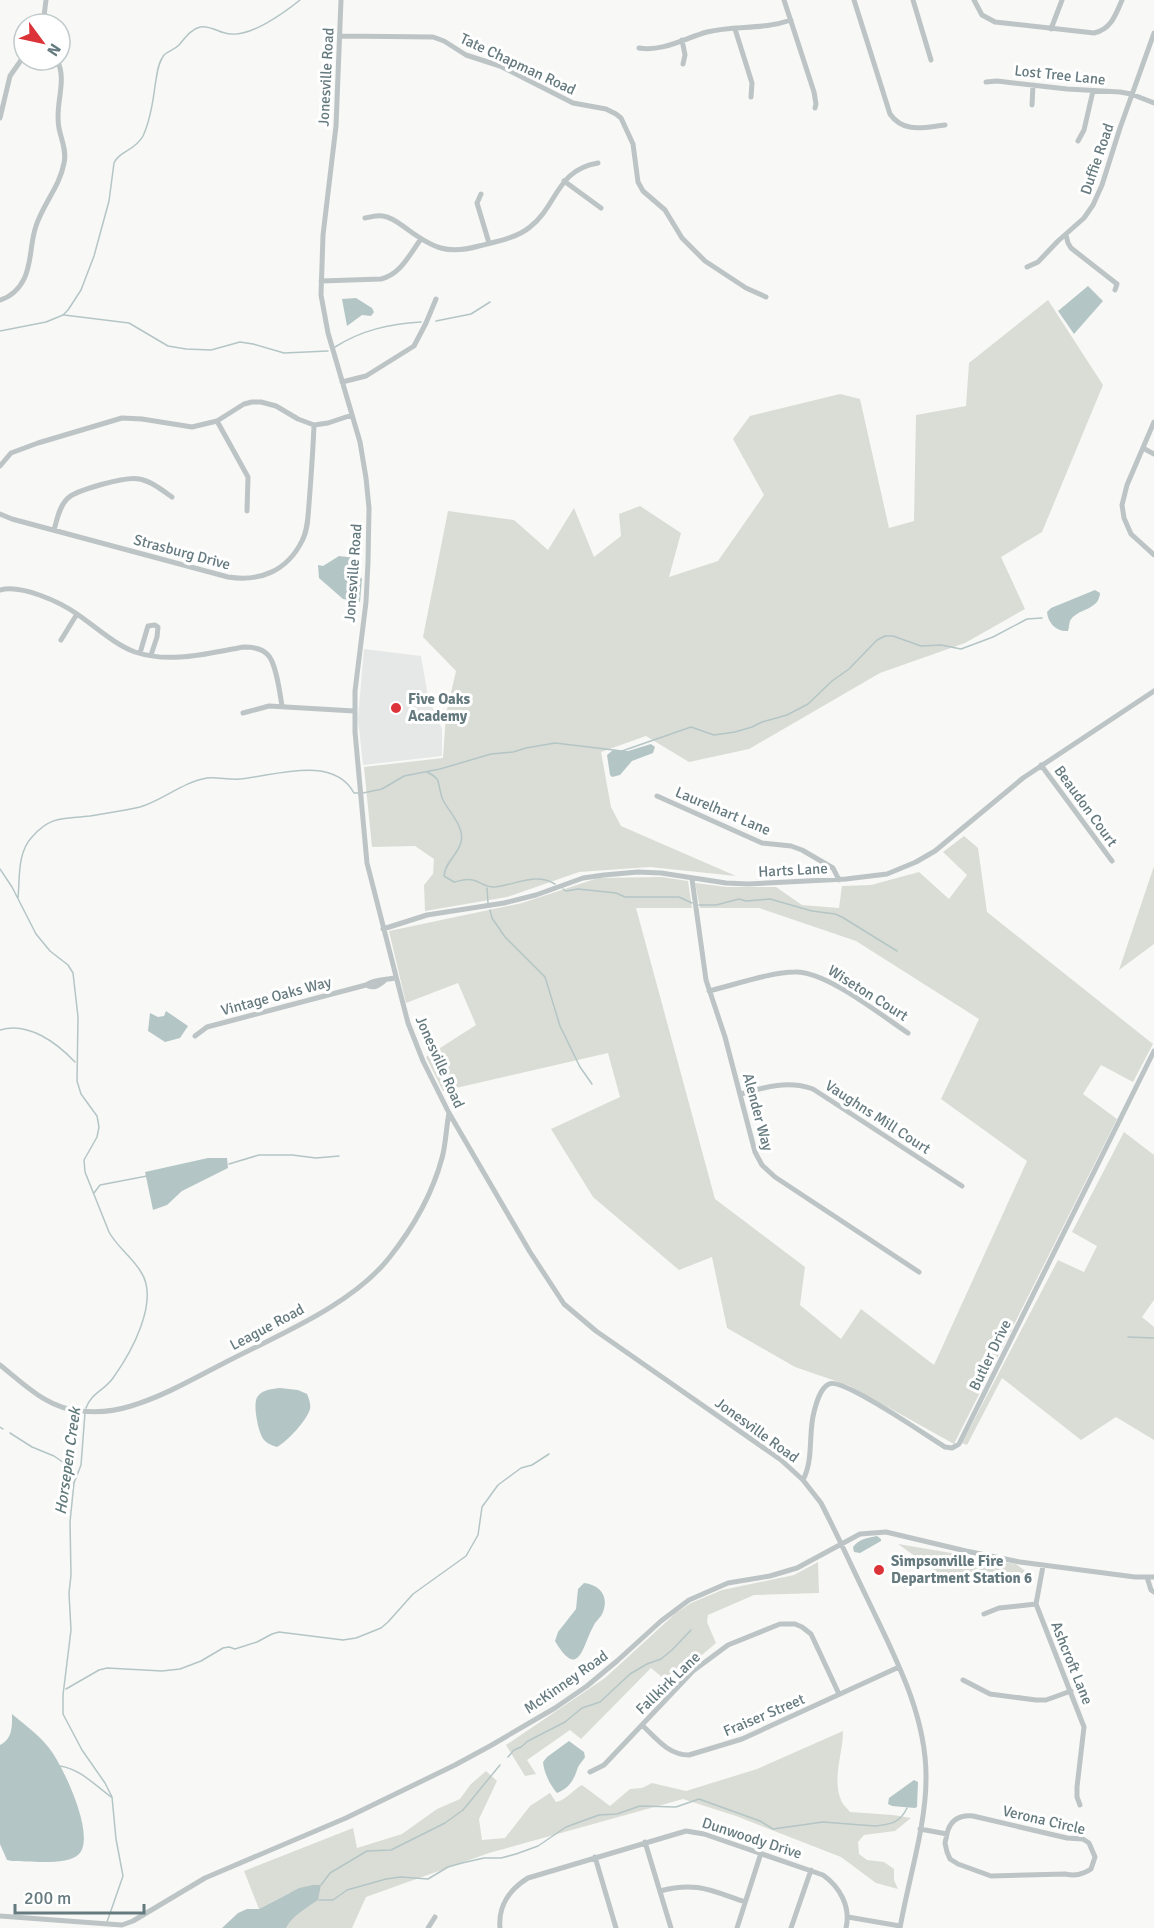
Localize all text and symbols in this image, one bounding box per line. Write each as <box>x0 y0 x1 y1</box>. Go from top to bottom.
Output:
north arrow <box>12 12 72 72</box>
street label: Jonesville Road <box>314 27 338 127</box>
street label: Tate Chapman Road <box>457 29 579 99</box>
text: N <box>42 40 65 60</box>
street label: Lost Tree Lane <box>1014 61 1106 89</box>
street label: Duffie Road <box>1076 121 1118 197</box>
street label: Jonesville Road <box>341 523 365 623</box>
street label: Strasburg Drive <box>132 530 232 574</box>
place label: Five Oaks Academy <box>408 690 471 725</box>
marker: Five Oaks Academy <box>389 701 403 715</box>
street label: Beaudon Court <box>1051 762 1121 850</box>
street label: Laurelhart Lane <box>673 783 773 839</box>
street label: Harts Lane <box>758 859 828 881</box>
street label: Wiseton Court <box>825 961 911 1025</box>
street label: Vintage Oaks Way <box>219 973 333 1019</box>
street label: Jonesville Road <box>412 1013 468 1111</box>
street label: Alender Way <box>739 1071 777 1153</box>
street label: Vaughns Mill Court <box>822 1076 934 1158</box>
street label: League Road <box>227 1300 307 1354</box>
street label: Butler Drive <box>965 1317 1015 1393</box>
street label: Jonesville Road <box>712 1394 802 1466</box>
water label: Horsepen Creek <box>51 1404 86 1516</box>
place label: Simpsonville Fire Department Station 6 <box>891 1552 1032 1587</box>
marker: Simpsonville Fire Department Station 6 <box>872 1563 886 1577</box>
street label: Ashcroft Lane <box>1047 1619 1097 1707</box>
street label: McKinney Road <box>521 1646 611 1718</box>
street label: Fallkirk Lane <box>632 1648 704 1718</box>
street label: Fraiser Street <box>721 1690 807 1740</box>
street label: Verona Circle <box>1001 1802 1087 1838</box>
street label: Dunwoody Drive <box>700 1813 804 1863</box>
scale bar <box>15 1877 144 1915</box>
text: 200 m <box>24 1887 71 1909</box>

